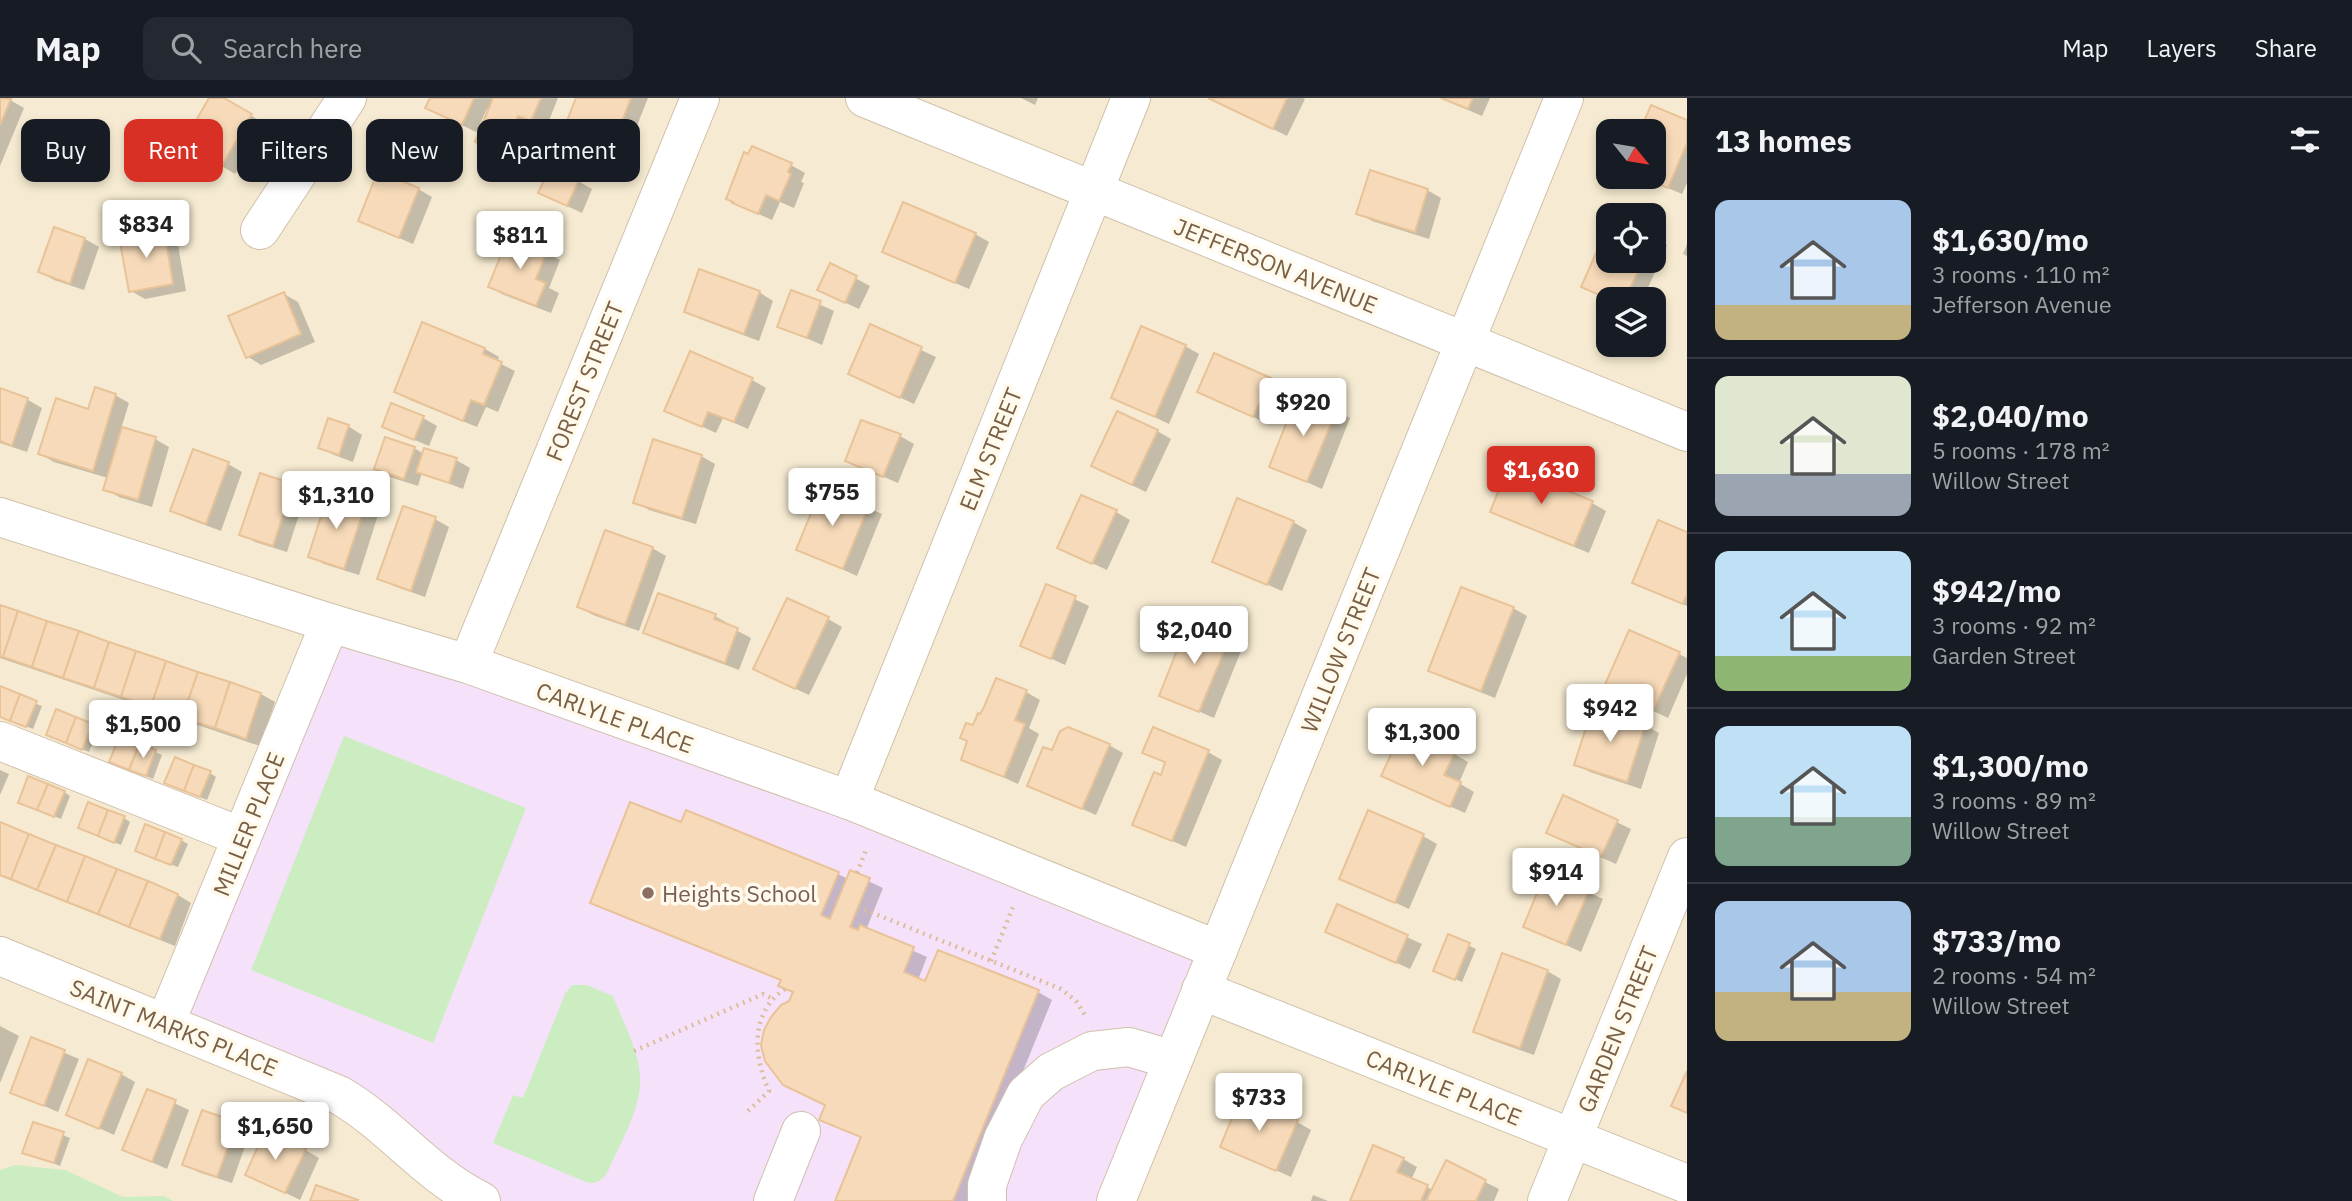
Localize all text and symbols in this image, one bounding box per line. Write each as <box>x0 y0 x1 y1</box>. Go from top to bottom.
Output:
search box <box>143 17 633 80</box>
text: Map <box>35 27 101 70</box>
icon: search <box>167 29 205 67</box>
text: Search here <box>223 31 362 65</box>
text: Map <box>2062 32 2109 64</box>
text: Layers <box>2147 32 2217 64</box>
text: Share <box>2255 32 2317 64</box>
chip: Buy <box>21 119 110 182</box>
chip: Rent <box>124 119 223 182</box>
chip: Filters <box>237 119 352 182</box>
chip: New <box>366 119 463 182</box>
chip: Apartment <box>477 119 640 182</box>
north arrow <box>1596 119 1666 189</box>
map controls <box>1596 119 1666 357</box>
text: 13 homes <box>1715 121 1852 160</box>
icon: filters <box>2286 121 2324 159</box>
pin: $834 <box>105 200 187 260</box>
button: locate <box>1596 203 1666 273</box>
text: $834 <box>118 208 174 238</box>
street label: JEFFERSON AVENUE <box>1170 210 1382 320</box>
pin: $811 <box>479 212 561 271</box>
text: $811 <box>492 219 548 249</box>
text: $1,630/mo <box>1932 220 2089 259</box>
icon: home <box>1771 228 1855 312</box>
text: 3 rooms · 110 m² <box>1932 259 2110 289</box>
button: layers <box>1596 287 1666 357</box>
text: Jefferson Avenue <box>1932 289 2112 319</box>
street label: FOREST STREET <box>538 297 630 465</box>
pin: $920 <box>1262 378 1344 438</box>
street label: ELM STREET <box>952 383 1028 515</box>
text: $920 <box>1275 386 1331 416</box>
text: $2,040/mo <box>1932 396 2089 435</box>
icon: home <box>1771 404 1855 488</box>
text: 5 rooms · 178 m² <box>1932 435 2110 465</box>
pin: $1,630 <box>1484 446 1598 506</box>
text: $1,630 <box>1503 454 1579 484</box>
text: Willow Street <box>1932 465 2070 495</box>
pin: $755 <box>791 468 873 528</box>
pin: $1,310 <box>279 472 393 531</box>
text: $755 <box>804 476 860 506</box>
text: $1,310 <box>298 479 374 509</box>
street label: WILLOW STREET <box>1293 563 1387 737</box>
text: $942/mo <box>1932 571 2061 610</box>
icon: home <box>1771 579 1855 663</box>
pin: $2,040 <box>1137 606 1251 666</box>
text: 3 rooms · 92 m² <box>1932 610 2096 640</box>
text: $2,040 <box>1156 614 1232 644</box>
text: Garden Street <box>1932 640 2076 670</box>
street label: CARLYLE PLACE <box>532 675 698 759</box>
pin: $942 <box>1569 684 1651 744</box>
text: $942 <box>1582 692 1638 722</box>
pin: $1,500 <box>86 700 200 760</box>
text: $1,500 <box>105 708 181 738</box>
pin: $1,300 <box>1365 708 1479 768</box>
text: $1,300 <box>1384 716 1460 746</box>
text: $1,300/mo <box>1932 746 2089 785</box>
street label: MILLER PLACE <box>206 748 290 900</box>
icon: home <box>1771 754 1855 838</box>
text: 3 rooms · 89 m² <box>1932 785 2096 815</box>
text: Willow Street <box>1932 815 2070 845</box>
pin: $914 <box>1515 848 1597 908</box>
text: $914 <box>1528 856 1584 886</box>
place label: Heights School <box>662 878 817 908</box>
marker: Heights School <box>640 885 656 901</box>
text: $733/mo <box>1932 921 2061 960</box>
icon: home <box>1771 929 1855 1013</box>
street label: GARDEN STREET <box>1570 941 1664 1117</box>
text: 2 rooms · 54 m² <box>1932 960 2096 990</box>
street label: SAINT MARKS PLACE <box>66 972 282 1082</box>
text: Willow Street <box>1932 990 2070 1020</box>
street label: CARLYLE PLACE <box>1362 1042 1526 1132</box>
pin: $733 <box>1218 1074 1300 1133</box>
text: $733 <box>1231 1081 1287 1111</box>
pin: $1,650 <box>218 1102 332 1162</box>
text: $1,650 <box>237 1110 313 1140</box>

